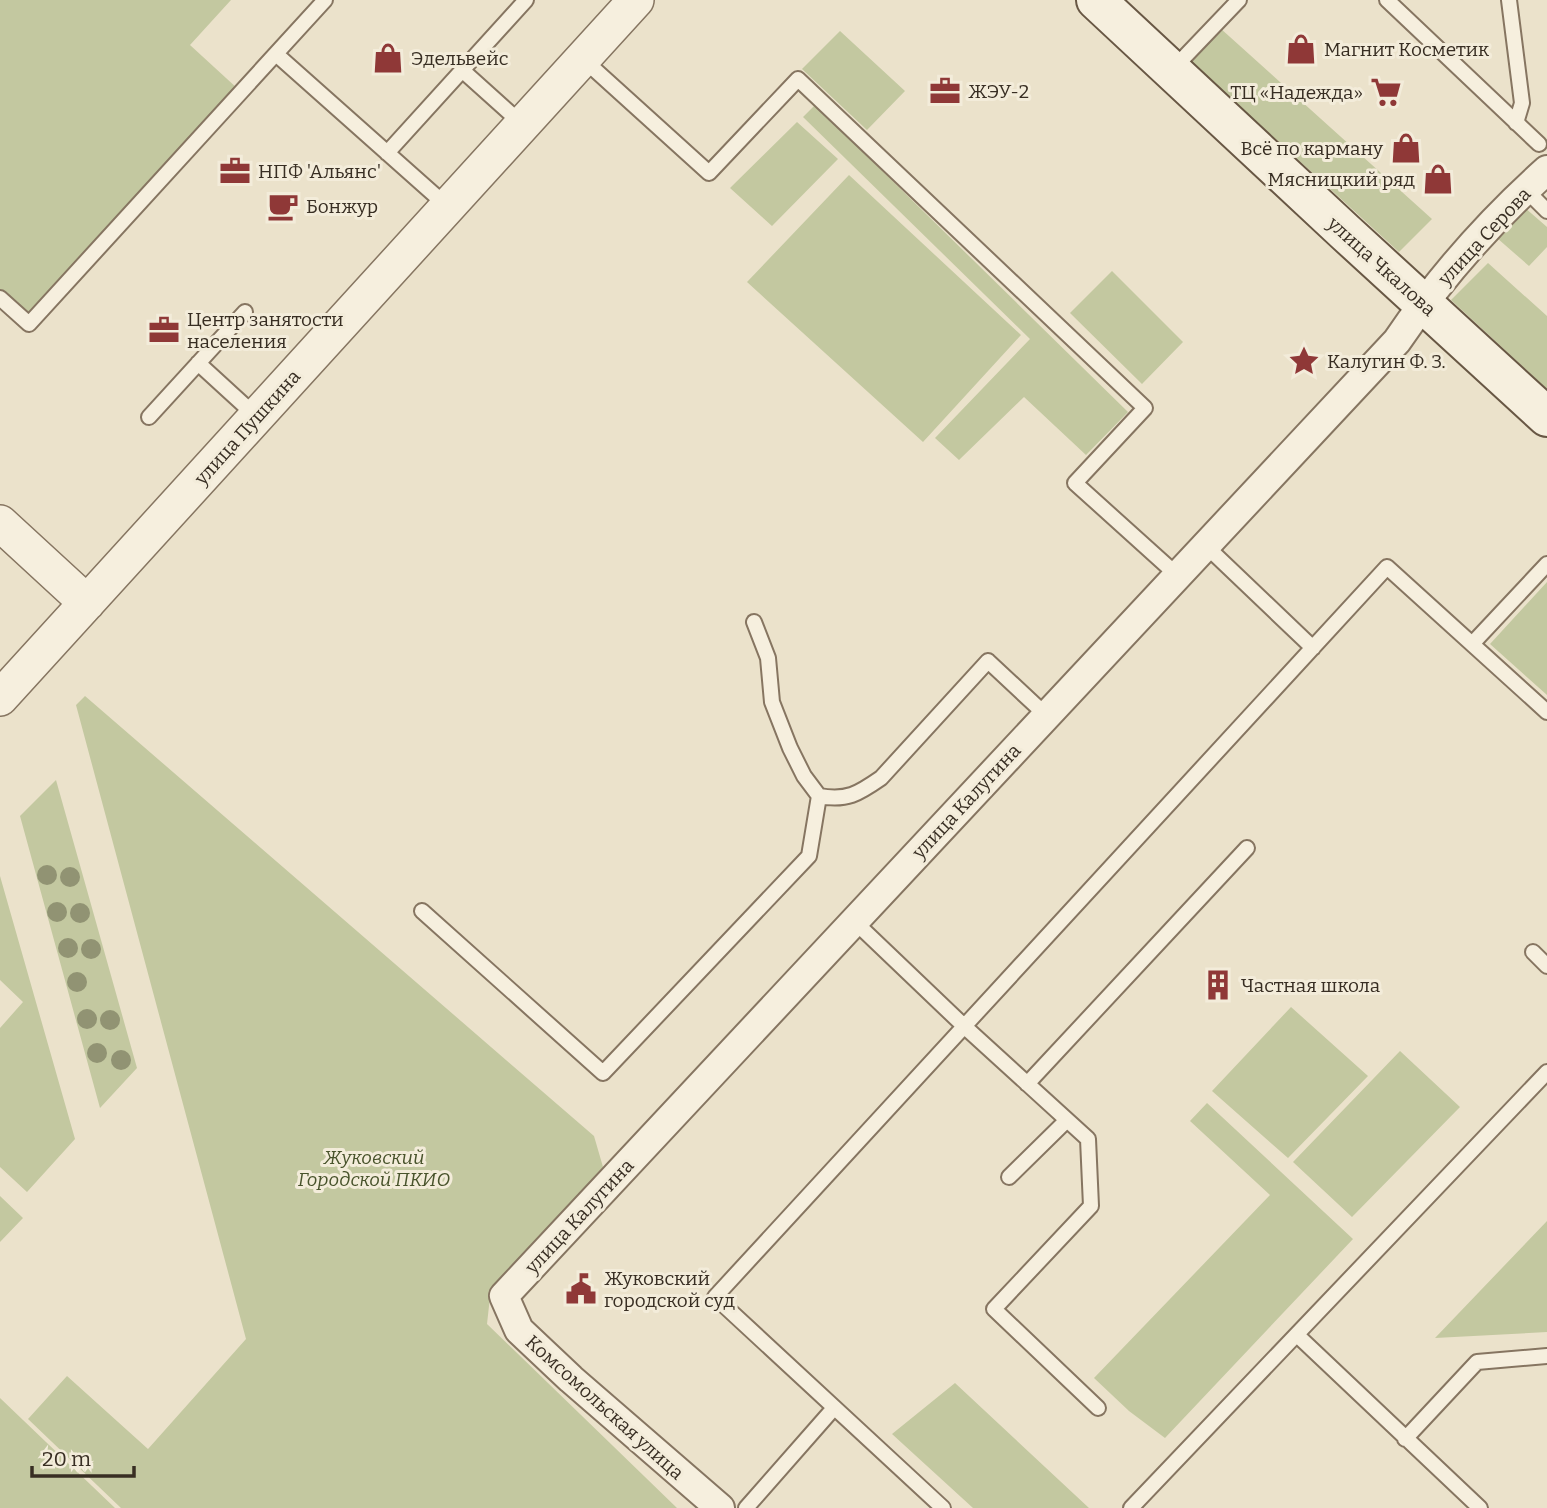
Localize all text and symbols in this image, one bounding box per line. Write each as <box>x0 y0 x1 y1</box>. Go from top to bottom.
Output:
shop icon: Магнит Косметик <box>1284 32 1318 66</box>
place label: Магнит Косметик <box>1324 38 1490 61</box>
shop icon: Эдельвейс <box>371 41 405 75</box>
place label: Эдельвейс <box>411 47 509 70</box>
office icon: ЖЭУ-2 <box>928 74 962 108</box>
supermarket icon: ТЦ «Надежда» <box>1369 75 1403 109</box>
place label: ЖЭУ-2 <box>968 80 1029 103</box>
place label: ТЦ «Надежда» <box>1230 81 1363 104</box>
shop icon: Всё по карману <box>1389 131 1423 165</box>
place label: Всё по карману <box>1241 137 1384 160</box>
office icon: НПФ 'Альянс' <box>218 154 252 188</box>
place label: НПФ 'Альянс' <box>258 160 381 183</box>
shop icon: Мясницкий ряд <box>1421 162 1455 196</box>
place label: Мясницкий ряд <box>1268 168 1416 191</box>
street label: улица Серова <box>1433 182 1536 291</box>
cafe icon: Бонжур <box>266 189 300 223</box>
place label: Бонжур <box>306 195 378 218</box>
street label: улица Чкалова <box>1322 211 1441 321</box>
place label: Центр занятости населения <box>187 308 344 353</box>
office icon: Центр занятости населения <box>147 313 181 347</box>
place icon: Калугин Ф. З. <box>1287 344 1321 378</box>
place label: Калугин Ф. З. <box>1327 350 1446 373</box>
street label: улица Пушкина <box>189 365 306 490</box>
street label: улица Калугина <box>907 739 1026 864</box>
building icon: Частная школа <box>1201 968 1235 1002</box>
place label: Частная школа <box>1241 974 1381 997</box>
park label: Жуковский Городской ПКИО <box>298 1146 450 1191</box>
street label: улица Калугина <box>520 1154 639 1279</box>
place label: Жуковский городской суд <box>604 1267 735 1312</box>
public building icon: Жуковский городской суд <box>564 1272 598 1306</box>
street label: Комсомольская улица <box>521 1330 689 1485</box>
scale bar <box>32 1434 133 1478</box>
text: 20 m <box>42 1446 91 1472</box>

